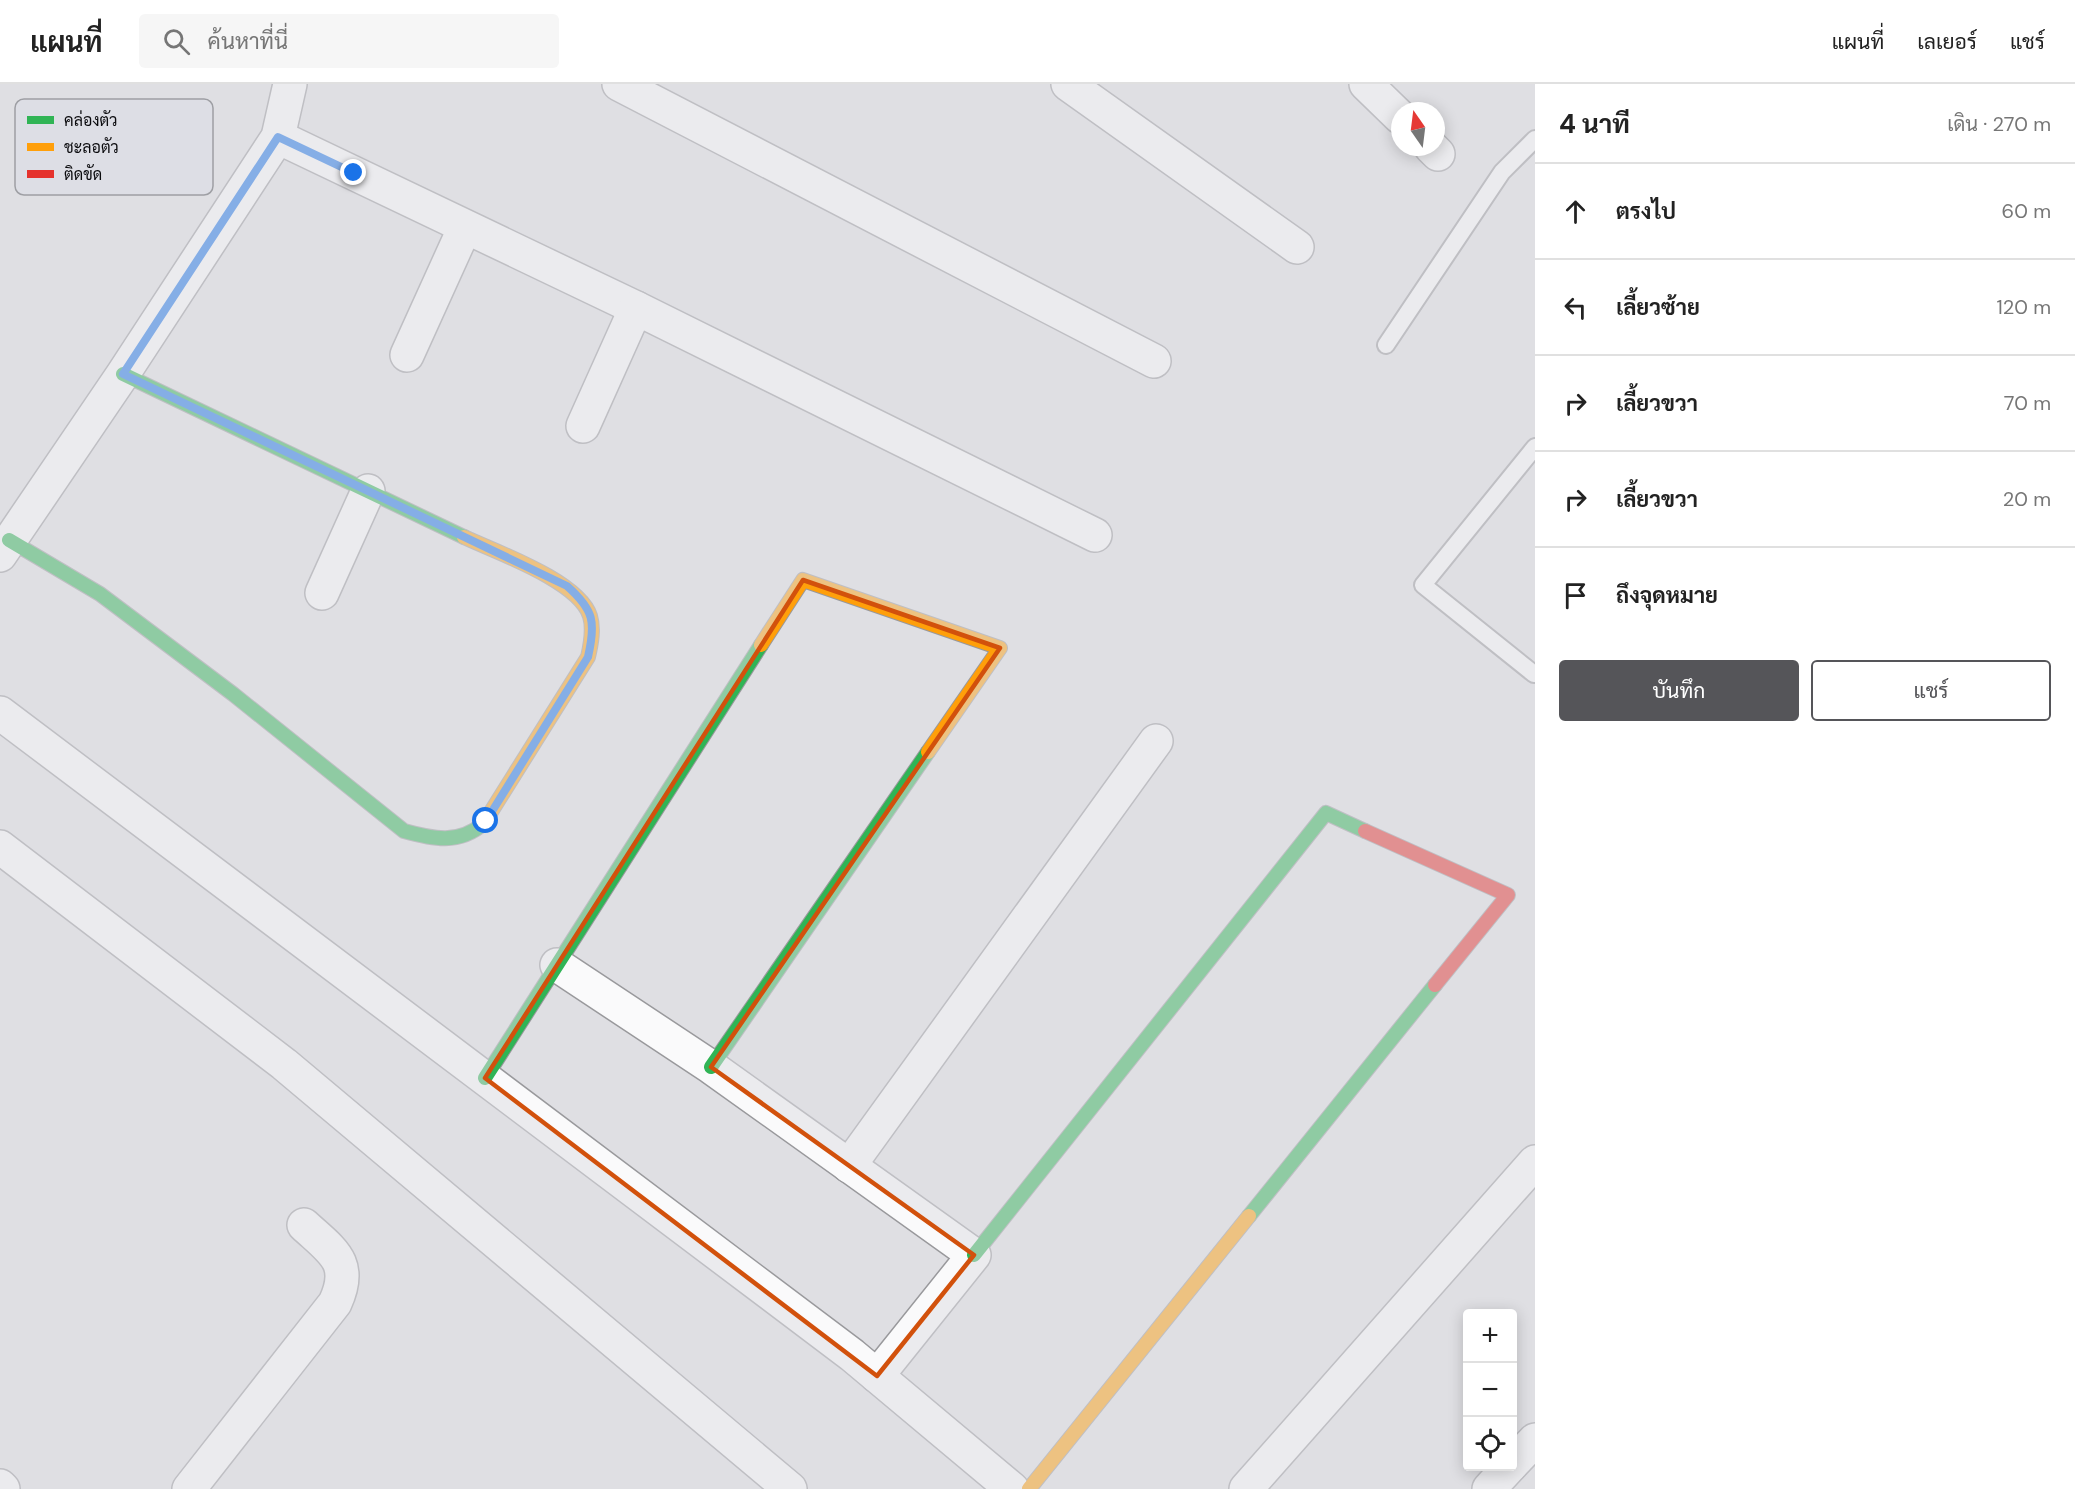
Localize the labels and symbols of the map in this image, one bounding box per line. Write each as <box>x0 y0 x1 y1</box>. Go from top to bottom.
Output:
legend <box>15 99 213 195</box>
north arrow <box>1391 102 1445 156</box>
text: คล่องตัว <box>64 110 118 131</box>
text: ชะลอตัว <box>64 137 119 158</box>
route end <box>340 159 366 185</box>
text: ติดขัด <box>64 164 102 185</box>
route start <box>472 807 498 833</box>

